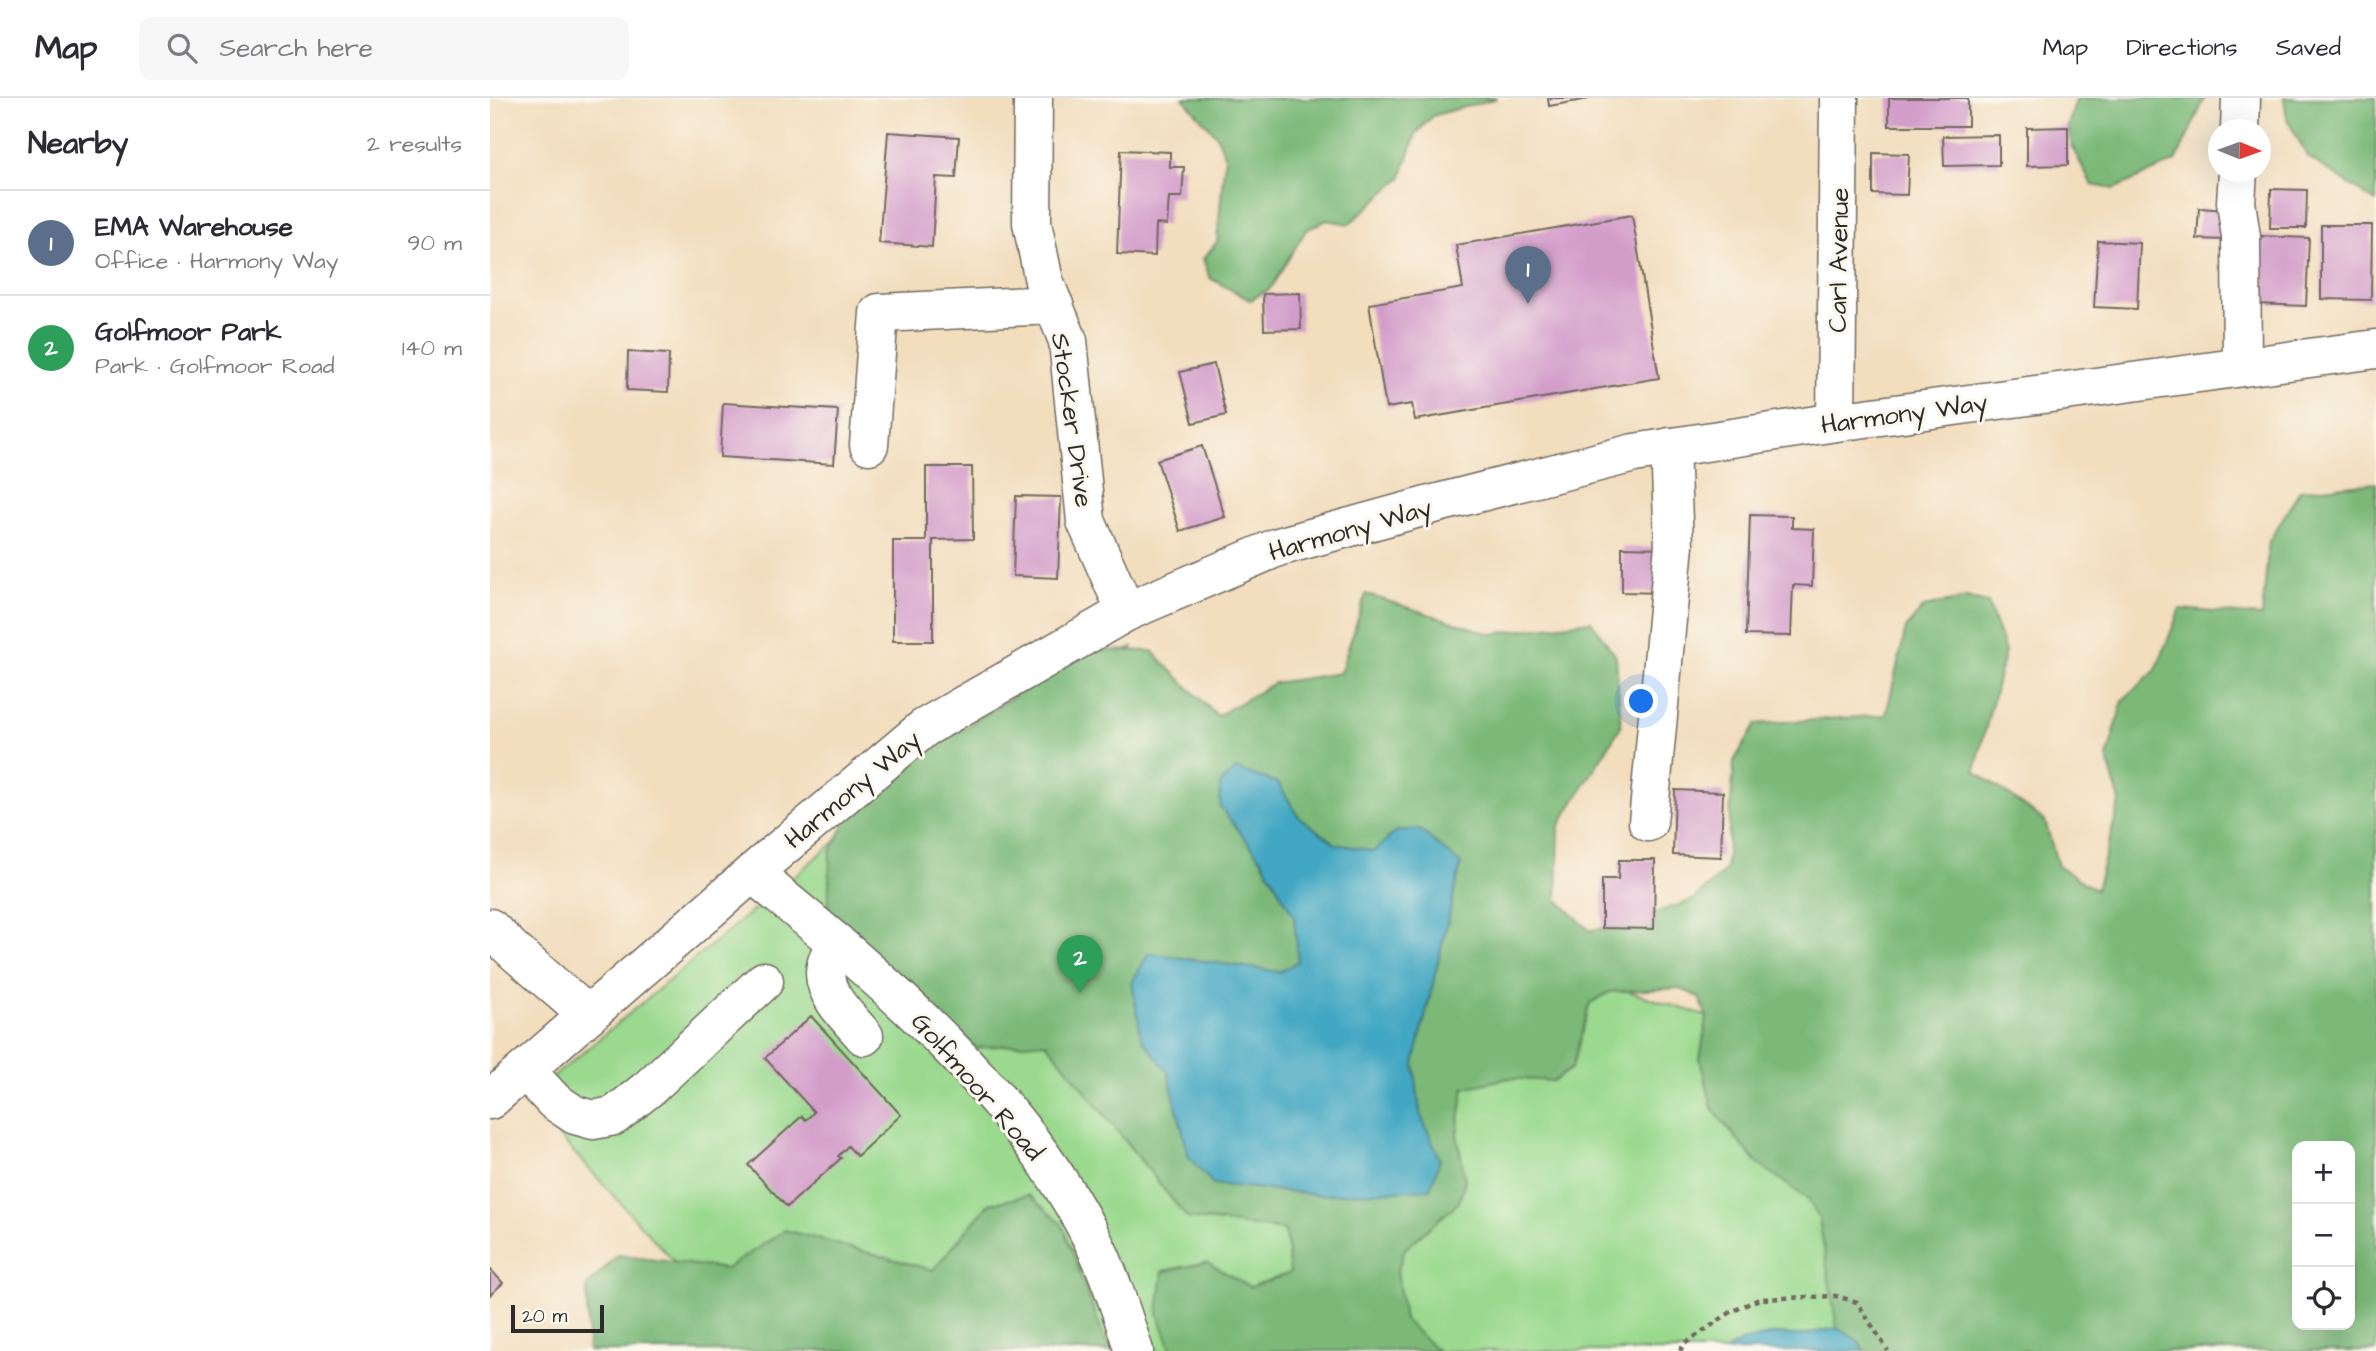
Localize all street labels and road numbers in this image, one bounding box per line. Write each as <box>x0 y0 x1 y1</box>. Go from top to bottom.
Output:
street label: Carl Avenue <box>1820 187 1858 333</box>
street label: Stocker Drive <box>1042 331 1102 510</box>
street label: Harmony Way <box>1819 384 1990 445</box>
street label: Harmony Way <box>1265 490 1436 572</box>
street label: Harmony Way <box>777 722 930 859</box>
street label: Golfmoor Road <box>903 1005 1052 1169</box>

